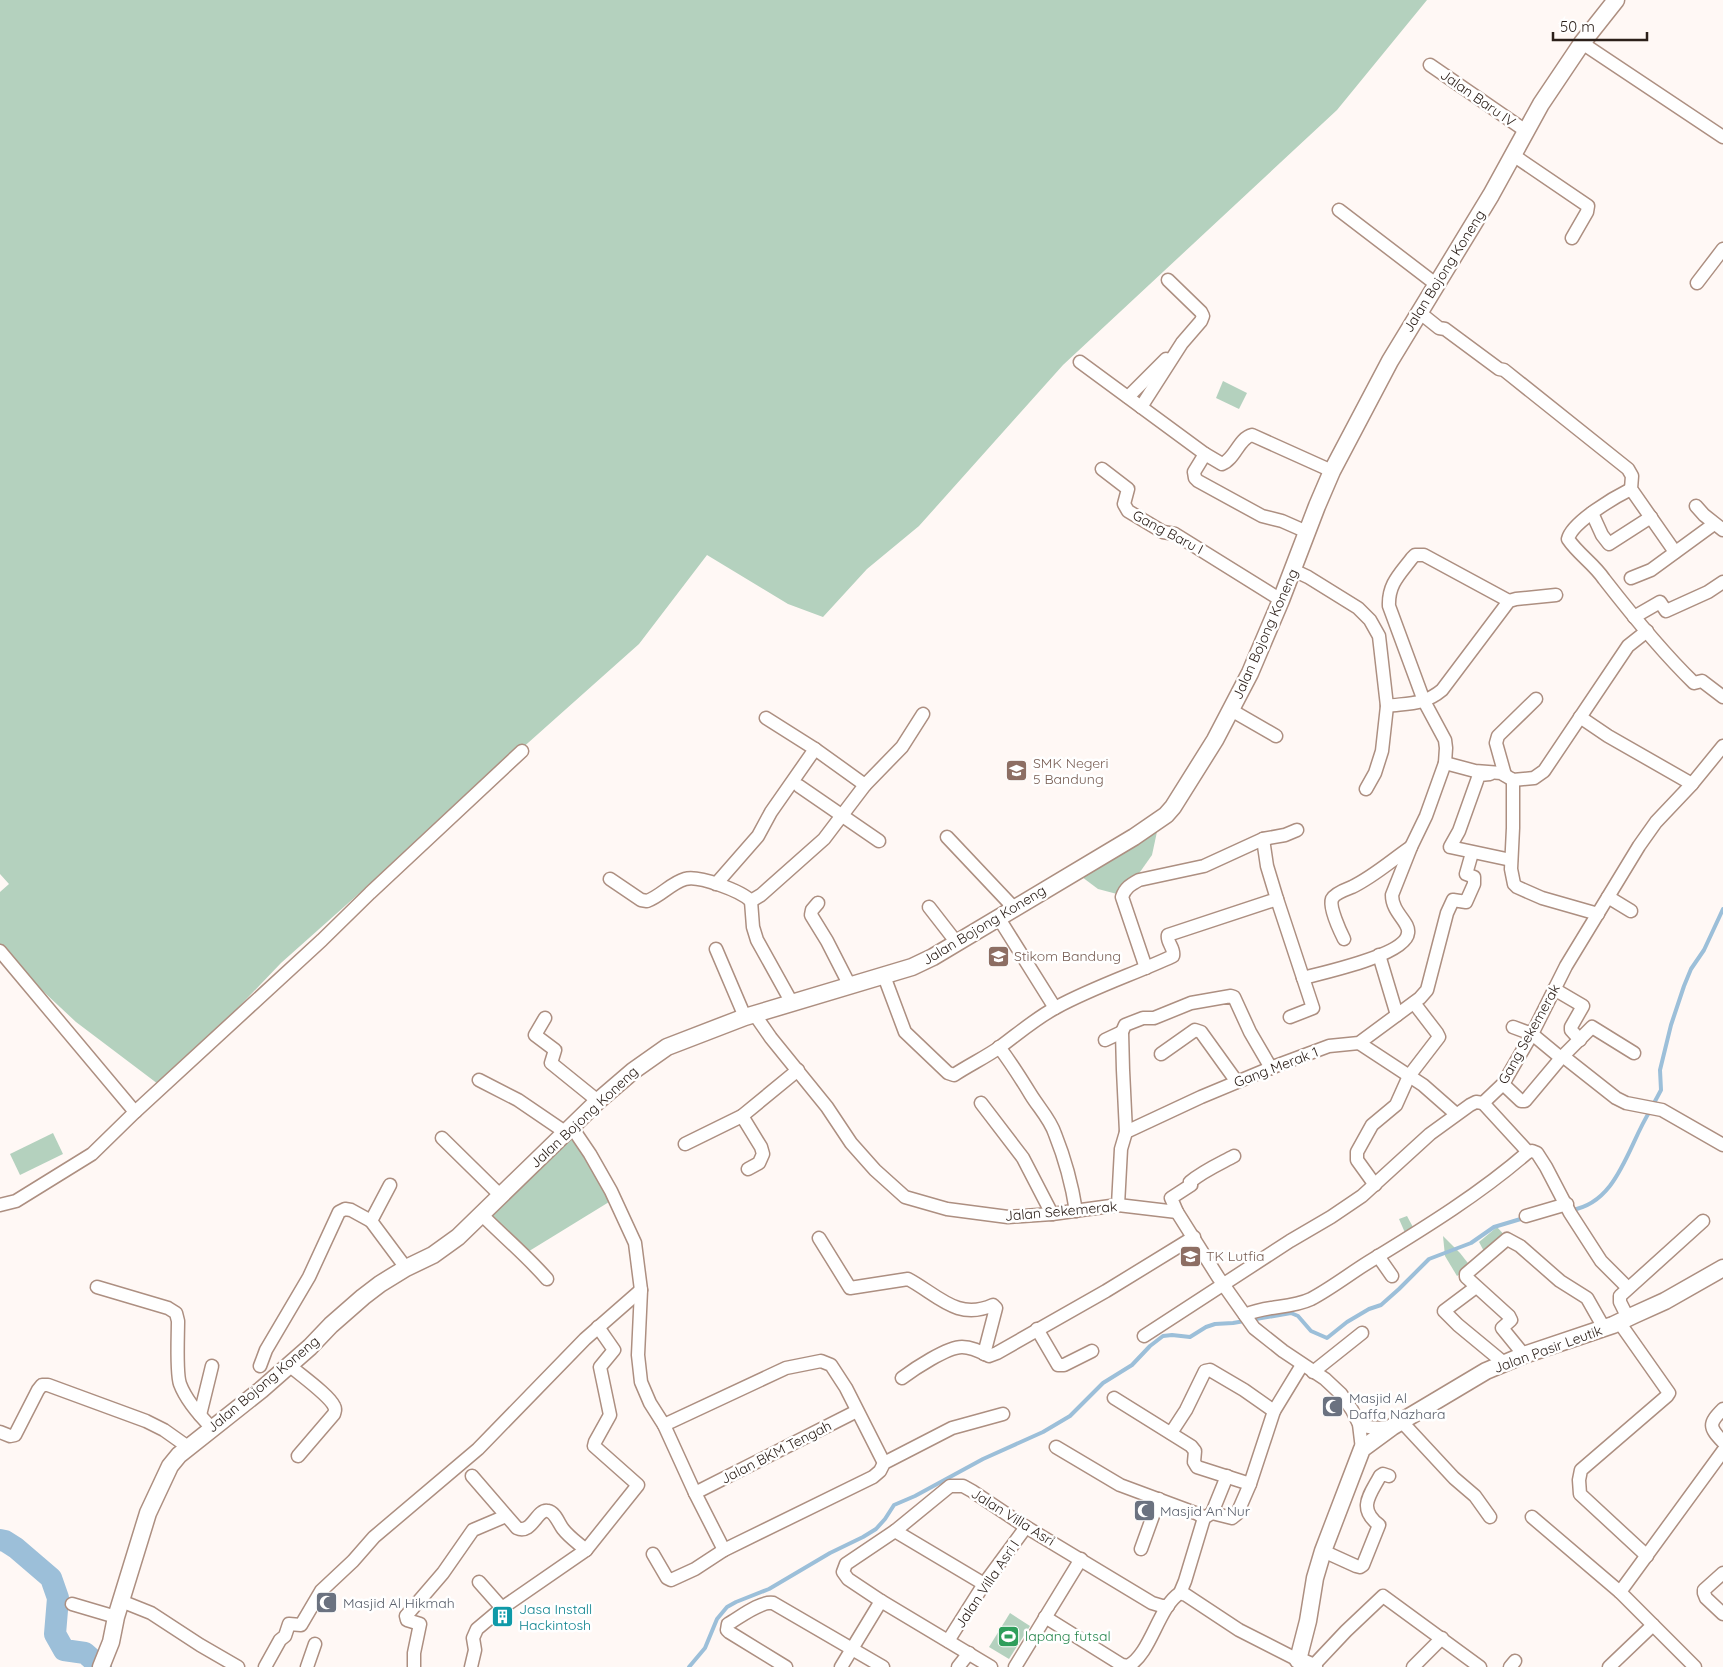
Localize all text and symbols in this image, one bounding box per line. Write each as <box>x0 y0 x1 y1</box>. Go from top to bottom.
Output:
scale bar <box>1553 10 1647 42</box>
text: 50 m <box>1560 17 1595 36</box>
street label: Jalan Baru IV <box>1437 65 1519 131</box>
street label: Jalan Bojong Koneng <box>1399 206 1489 336</box>
street label: Gang Baru I <box>1130 506 1206 558</box>
street label: Jalan Bojong Koneng <box>1228 566 1302 702</box>
place label: SMK Negeri 5 Bandung <box>1033 754 1109 788</box>
school or university icon: SMK Negeri 5 Bandung <box>1005 759 1029 783</box>
street label: Jalan Bojong Koneng <box>919 881 1049 969</box>
school or university icon: Stikom Bandung <box>986 944 1010 968</box>
place label: Stikom Bandung <box>1014 947 1121 965</box>
street label: Gang Sekemerak <box>1494 981 1564 1087</box>
street label: Gang Merak 1 <box>1231 1043 1321 1091</box>
street label: Jalan Bojong Koneng <box>526 1062 642 1172</box>
street label: Jalan Sekemerak <box>1004 1197 1118 1225</box>
school or university icon: TK Lutfia <box>1178 1244 1202 1268</box>
place label: TK Lutfia <box>1206 1247 1264 1265</box>
street label: Jalan Pasir Leutik <box>1491 1321 1605 1377</box>
street label: Jalan Bojong Koneng <box>203 1332 323 1436</box>
place label: Masjid Al Daffa Nazhara <box>1349 1389 1445 1423</box>
mosque icon: Masjid Al Daffa Nazhara <box>1321 1394 1345 1418</box>
street label: Jalan BKM Tengah <box>718 1416 834 1488</box>
street label: Jalan Villa Asri <box>968 1484 1058 1550</box>
mosque icon: Masjid An Nur <box>1132 1499 1156 1523</box>
place label: Masjid An Nur <box>1160 1502 1251 1520</box>
street label: Jalan Villa Asri I <box>951 1536 1023 1632</box>
mosque icon: Masjid Al Hikmah <box>315 1591 339 1615</box>
place label: Masjid Al Hikmah <box>343 1594 455 1612</box>
place label: Jasa Install Hackintosh <box>519 1600 592 1634</box>
building icon: Jasa Install Hackintosh <box>491 1605 515 1629</box>
sports icon: lapang futsal <box>997 1624 1021 1648</box>
place label: lapang futsal <box>1025 1627 1111 1645</box>

